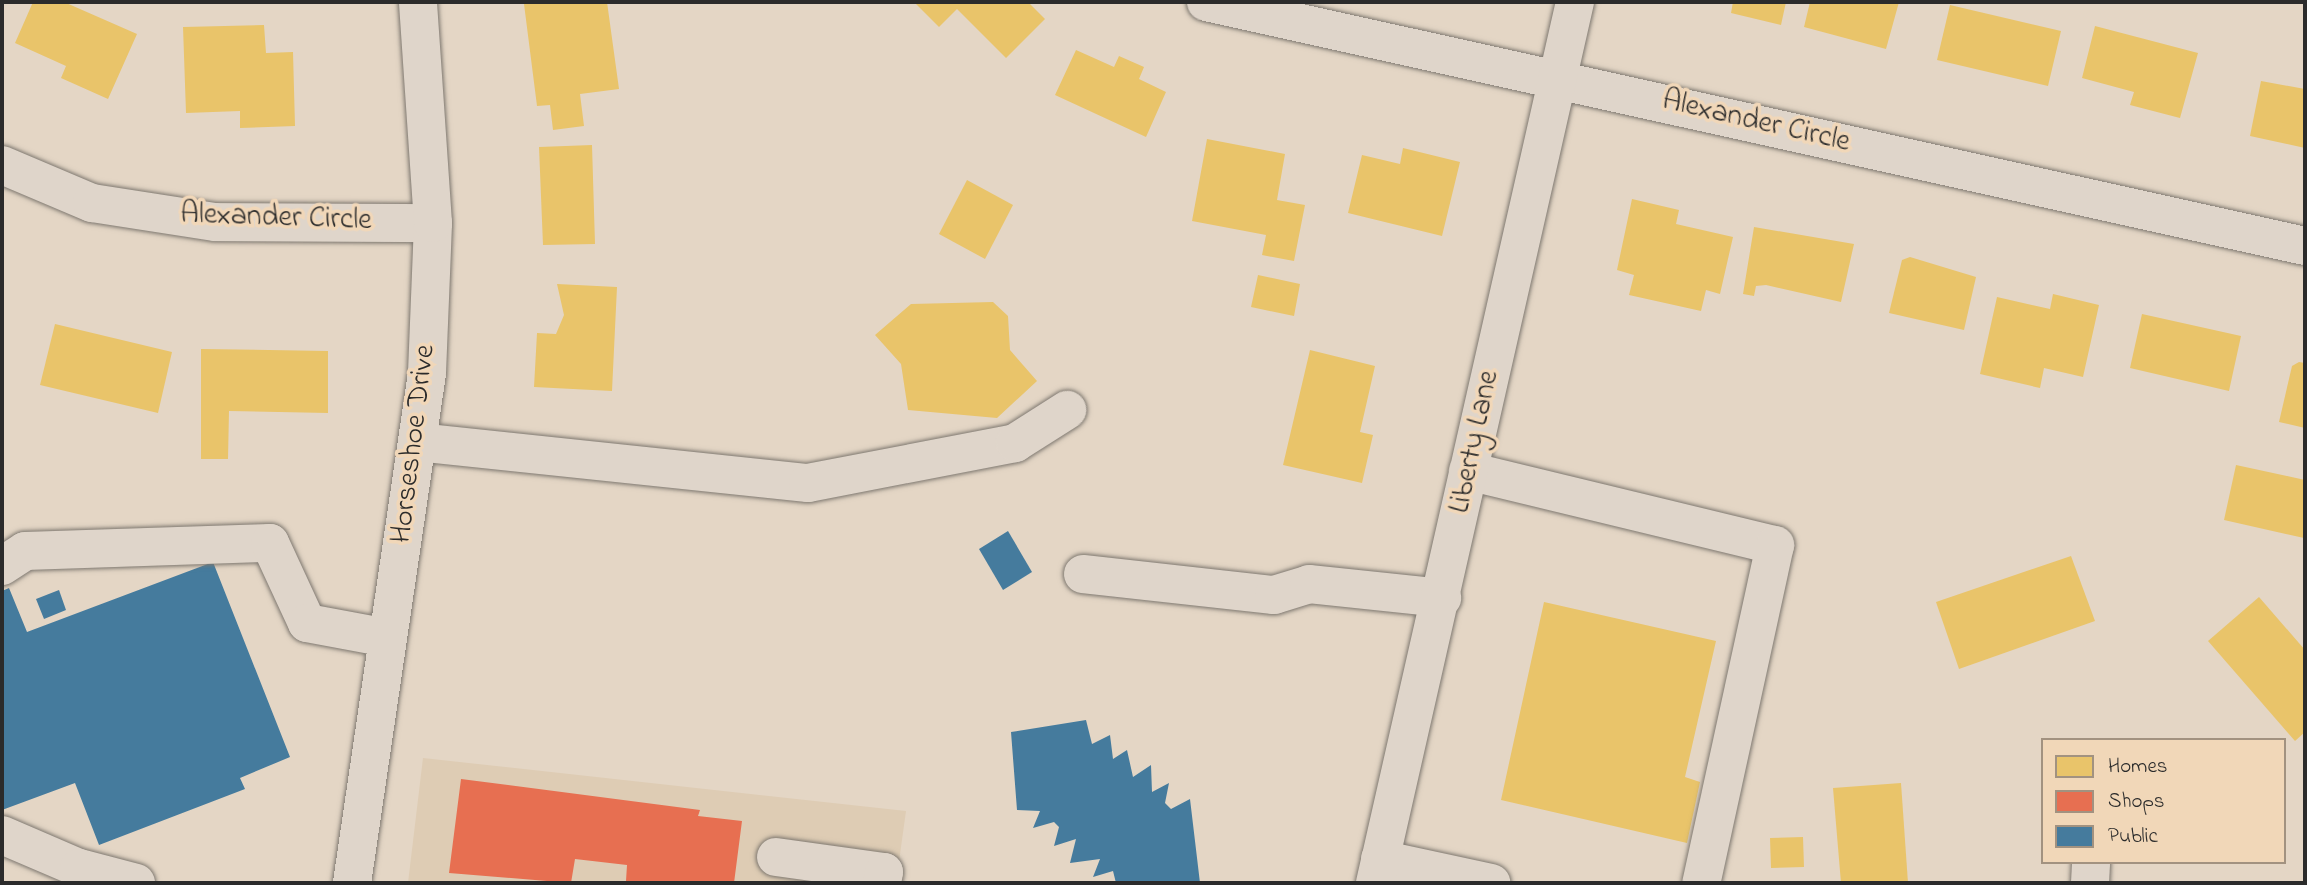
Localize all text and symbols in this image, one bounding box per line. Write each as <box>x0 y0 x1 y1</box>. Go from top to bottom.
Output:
street label: Alexander Circle <box>1659 83 1853 161</box>
street label: Alexander Circle <box>180 197 372 239</box>
street label: Horseshoe Drive <box>384 343 444 545</box>
street label: Liberty Lane <box>1442 367 1508 517</box>
legend <box>2041 738 2286 864</box>
text: Homes <box>2108 752 2168 782</box>
text: Shops <box>2108 787 2165 817</box>
text: Public <box>2108 822 2158 852</box>

